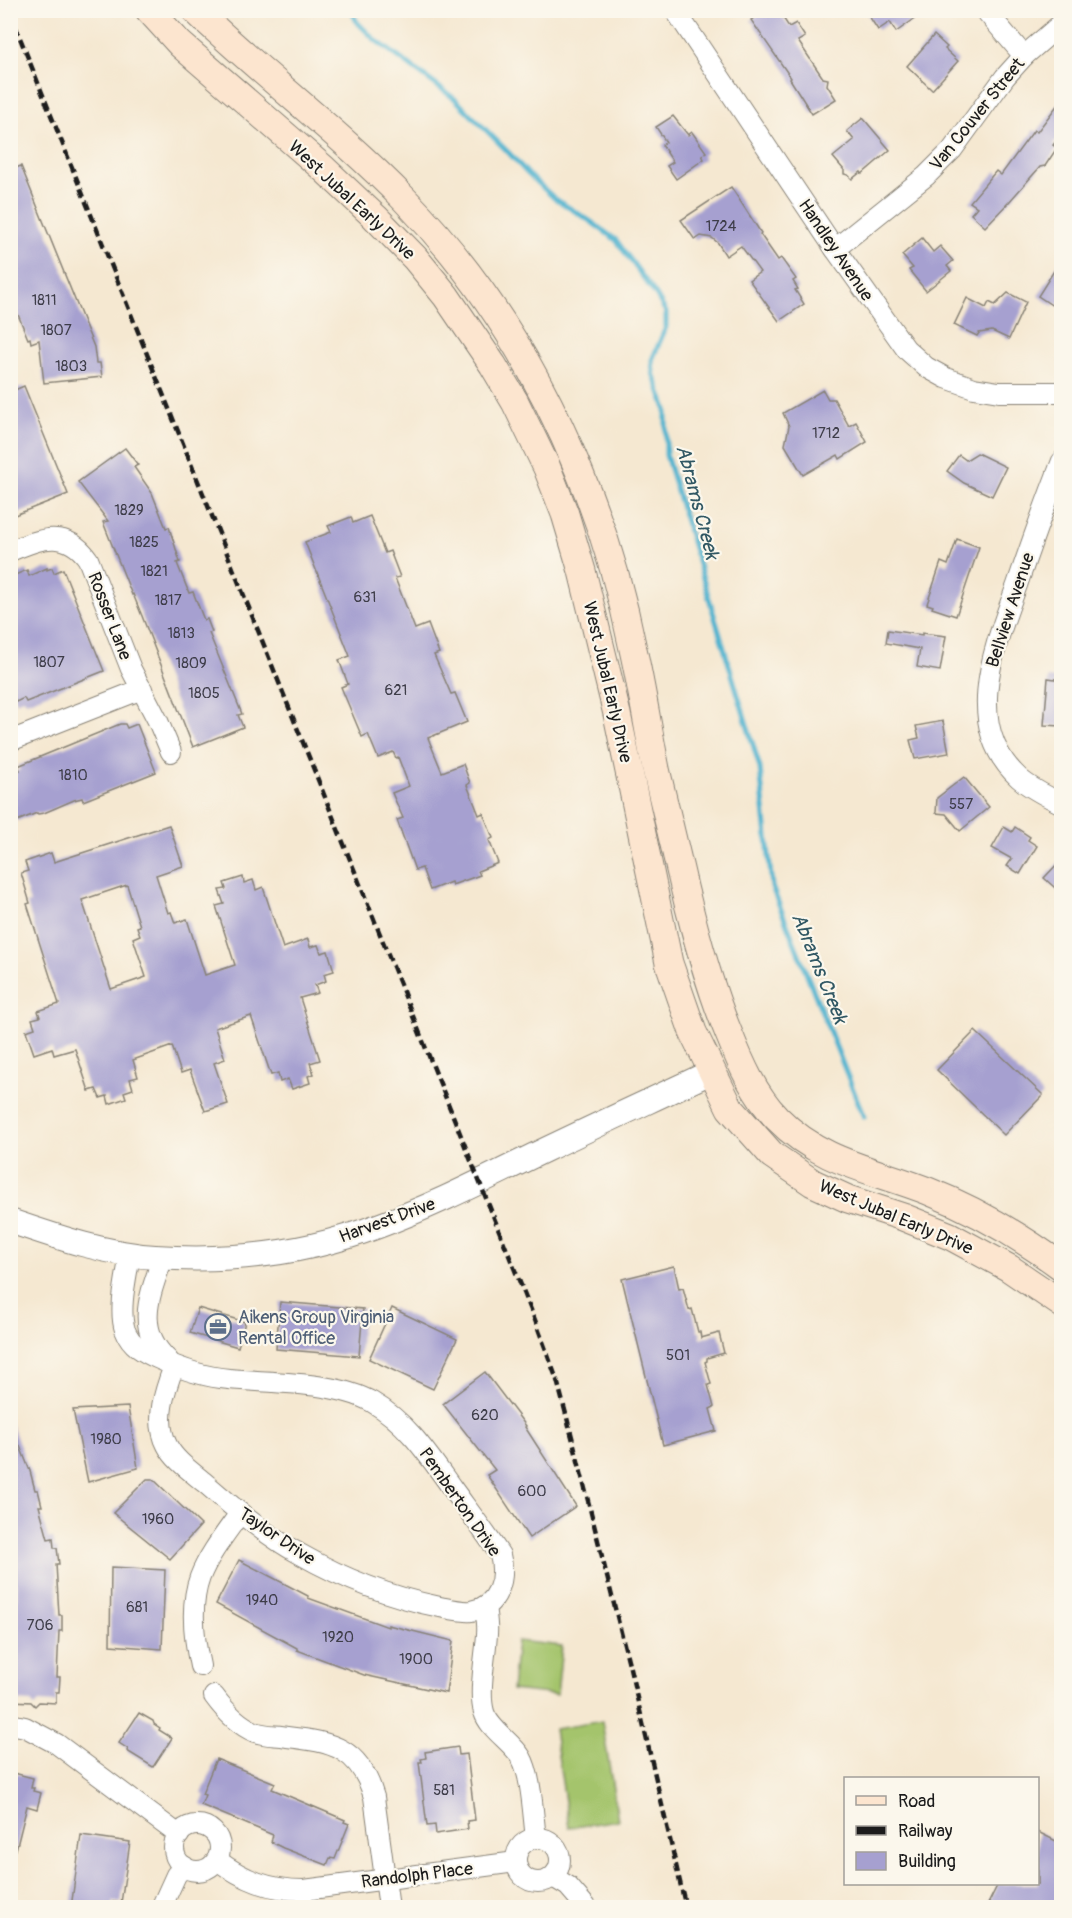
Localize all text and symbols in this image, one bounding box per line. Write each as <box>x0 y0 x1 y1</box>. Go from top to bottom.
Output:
street label: Van Couver Street <box>925 53 1030 175</box>
street label: West Jubal Early Drive <box>283 136 420 265</box>
street label: Handley Avenue <box>793 195 878 306</box>
house number: 1724 <box>706 217 737 236</box>
house number: 1811 <box>31 291 57 310</box>
house number: 1807 <box>40 321 72 340</box>
house number: 1803 <box>55 357 87 376</box>
house number: 1712 <box>812 424 840 443</box>
water label: Abrams Creek <box>670 442 725 564</box>
house number: 1829 <box>114 501 144 520</box>
house number: 1825 <box>129 533 159 552</box>
street label: Bellview Avenue <box>981 550 1040 670</box>
house number: 1821 <box>140 562 168 581</box>
street label: Rosser Lane <box>82 569 137 664</box>
house number: 631 <box>354 588 376 607</box>
house number: 1817 <box>154 591 182 610</box>
street label: West Jubal Early Drive <box>578 599 637 765</box>
house number: 1813 <box>167 624 195 643</box>
house number: 1807 <box>33 653 65 672</box>
house number: 1809 <box>175 654 207 673</box>
house number: 621 <box>385 681 407 700</box>
house number: 1805 <box>188 684 220 703</box>
house number: 1810 <box>58 766 88 785</box>
house number: 557 <box>949 795 973 814</box>
water label: Abrams Creek <box>786 909 854 1029</box>
street label: West Jubal Early Drive <box>815 1175 976 1260</box>
street label: Harvest Drive <box>336 1192 439 1249</box>
place label: Aikens Group Virginia Rental Office <box>238 1306 394 1350</box>
office icon: Aikens Group Virginia Rental Office <box>203 1312 233 1342</box>
house number: 501 <box>666 1346 690 1365</box>
house number: 620 <box>471 1406 499 1425</box>
house number: 1980 <box>90 1430 122 1449</box>
street label: Pemberton Drive <box>413 1443 506 1561</box>
house number: 600 <box>517 1482 547 1501</box>
street label: Taylor Drive <box>234 1502 320 1571</box>
house number: 1960 <box>142 1510 174 1529</box>
house number: 1940 <box>246 1591 278 1610</box>
house number: 681 <box>126 1598 148 1617</box>
house number: 706 <box>27 1616 53 1635</box>
house number: 1920 <box>322 1628 354 1647</box>
house number: 1900 <box>399 1650 433 1669</box>
legend <box>844 1777 1039 1885</box>
house number: 581 <box>433 1781 455 1800</box>
text: Road <box>898 1790 935 1813</box>
text: Railway <box>898 1820 953 1843</box>
text: Building <box>898 1850 956 1873</box>
street label: Randolph Place <box>360 1857 474 1894</box>

